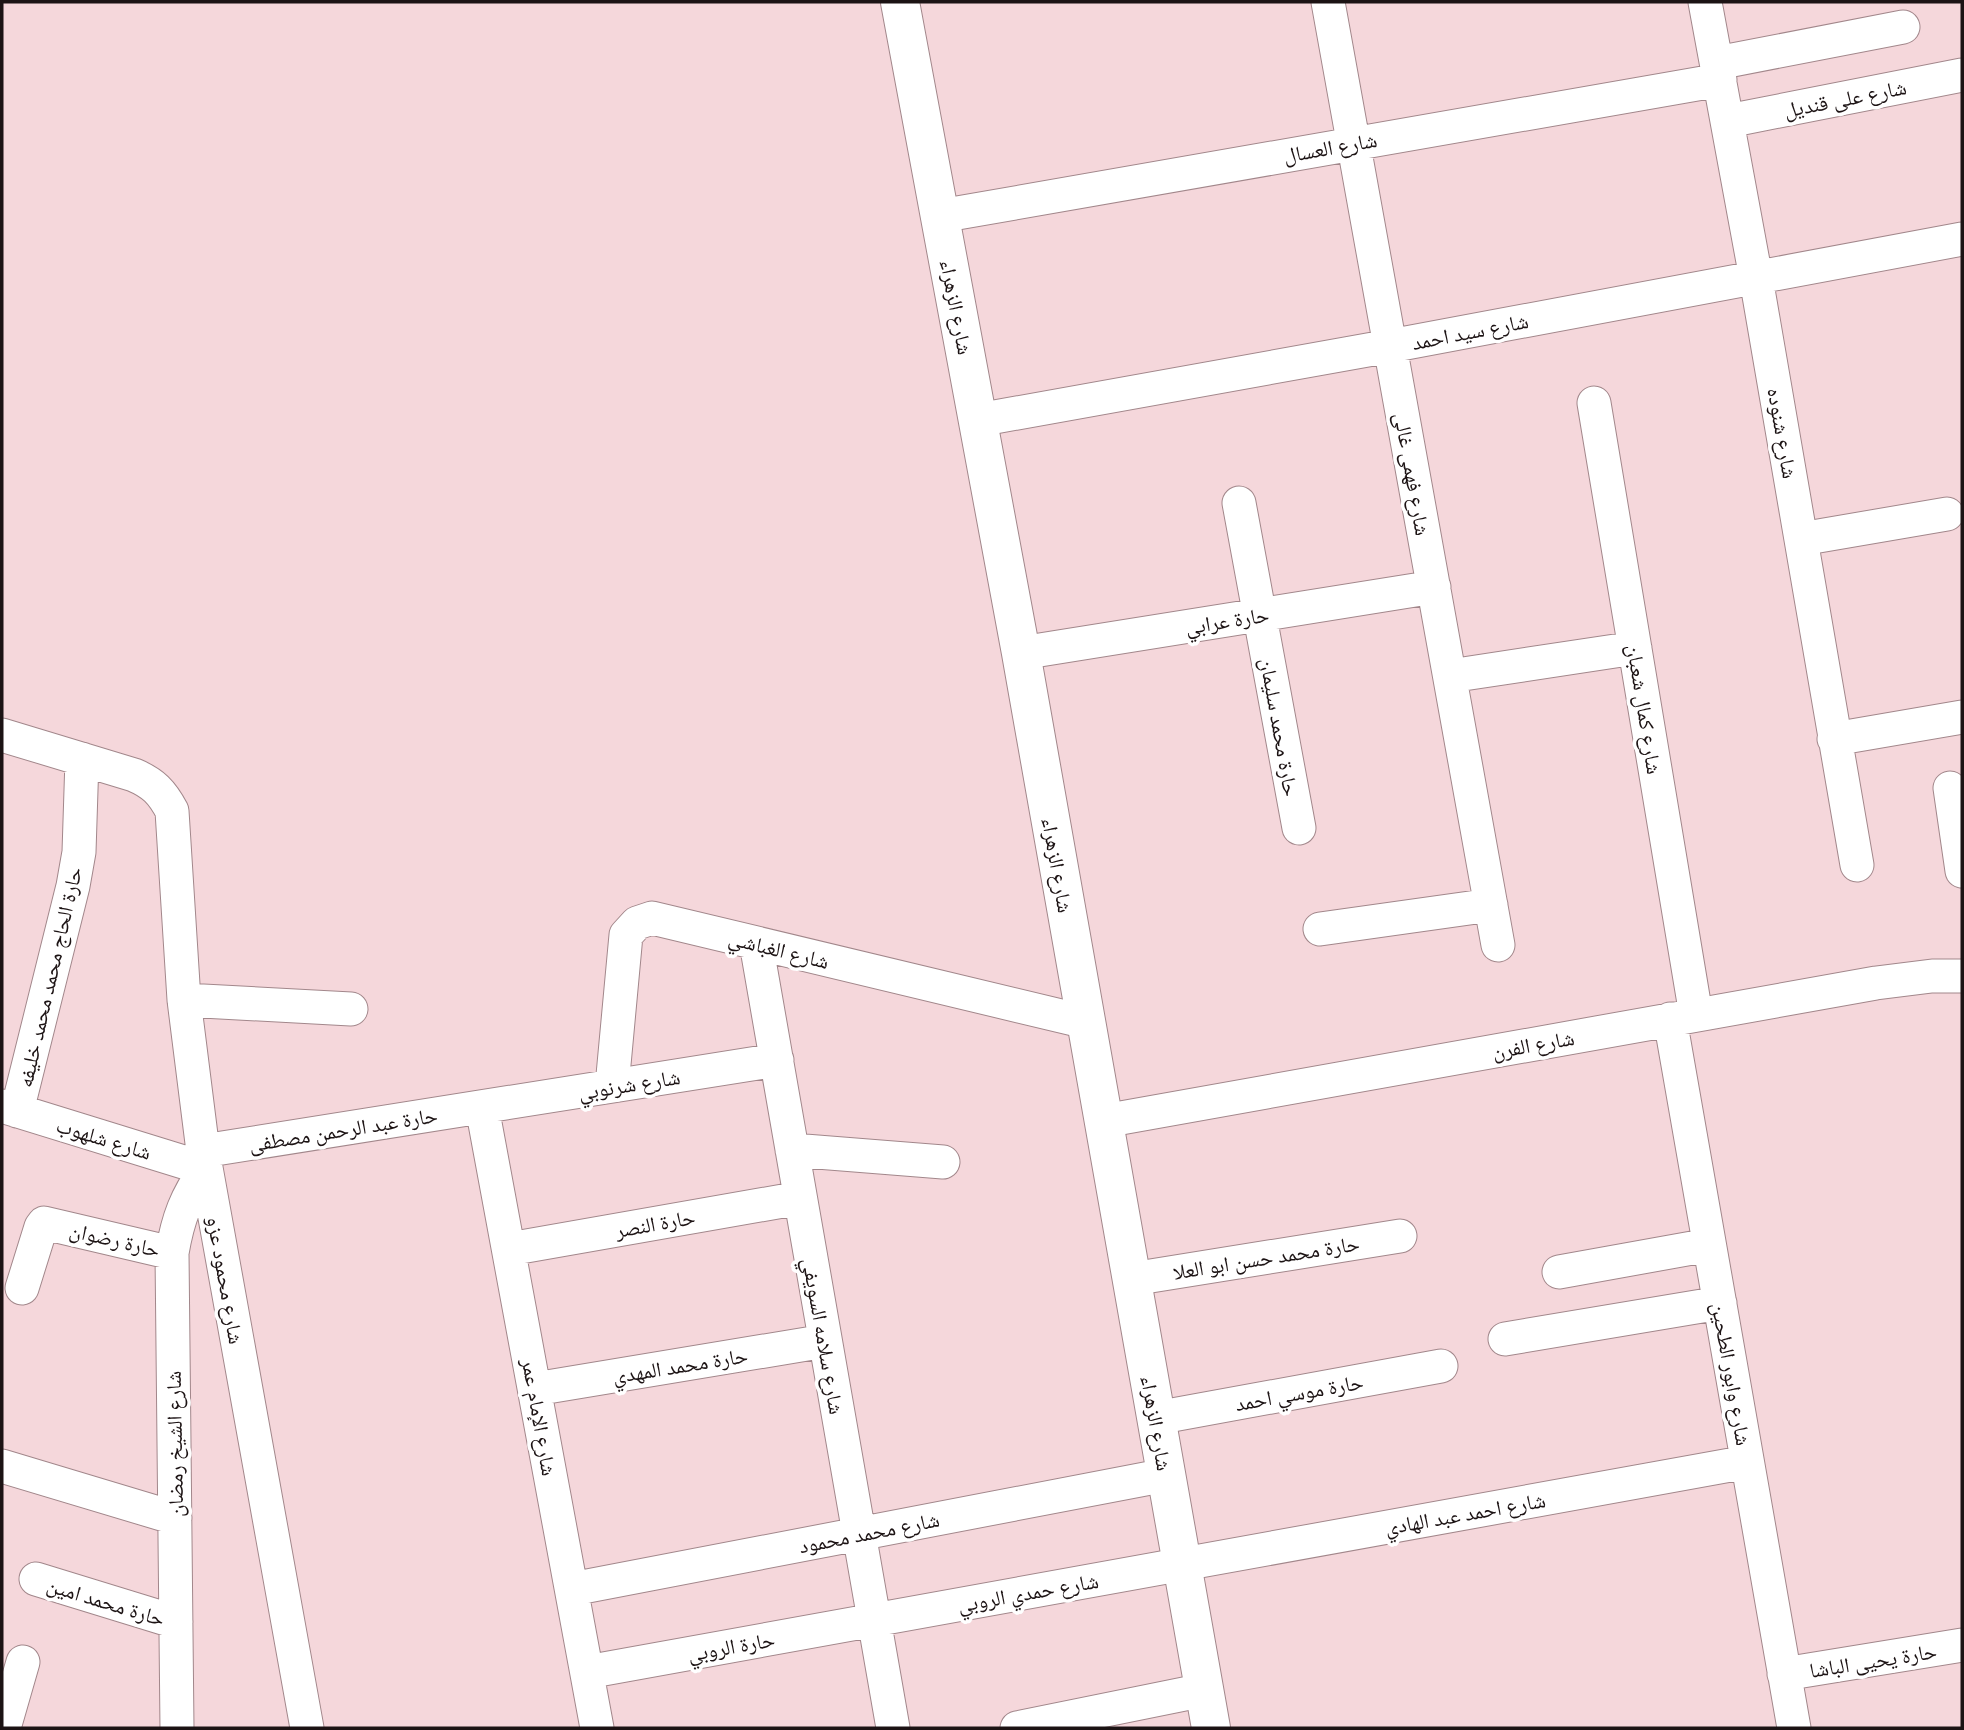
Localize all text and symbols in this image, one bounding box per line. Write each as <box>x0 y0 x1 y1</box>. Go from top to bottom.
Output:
street label: شارع على قنديل <box>1781 72 1909 124</box>
street label: شارع العسال <box>1281 125 1379 169</box>
street label: شارع الزهراء <box>934 257 980 357</box>
street label: شارع سيد احمد <box>1409 306 1531 356</box>
street label: شارع شنوده <box>1761 385 1805 481</box>
street label: شارع فهمى غالى <box>1388 410 1438 538</box>
street label: حارة عرابي <box>1183 600 1271 644</box>
street label: شارع كمال شعبان <box>1621 642 1669 776</box>
street label: حارة محمد سليمان <box>1254 656 1306 798</box>
street label: شارع الزهراء <box>1036 815 1080 915</box>
street label: حارة الحاج محمد محمد خليفه <box>10 864 88 1090</box>
street label: شارع الغباشي <box>725 923 832 978</box>
street label: شارع الفرن <box>1490 1023 1576 1065</box>
street label: شارع شرنوبي <box>576 1062 683 1109</box>
street label: حارة عبد الرحمن مصطفى <box>247 1100 439 1158</box>
street label: شارع شلهوب <box>53 1110 155 1166</box>
street label: حارة النصر <box>612 1202 697 1244</box>
street label: شارع محمود عزو <box>201 1214 251 1346</box>
street label: حارة رضوان <box>67 1215 163 1263</box>
street label: حارة محمد حسن ابو العلا <box>1171 1228 1361 1286</box>
street label: شارع سلامه السويفي <box>793 1256 852 1417</box>
street label: شارع وابور الطحين <box>1706 1300 1758 1448</box>
street label: حارة محمد المهدي <box>610 1340 750 1393</box>
street label: شارع الإمام عمر <box>515 1355 564 1478</box>
street label: حارة موسي احمد <box>1233 1367 1366 1420</box>
street label: شارع الشيخ رمضان <box>159 1371 189 1517</box>
street label: شارع الزهراء <box>1135 1373 1179 1473</box>
street label: شارع احمد عبد الهادي <box>1382 1485 1548 1544</box>
street label: شارع محمد محمود <box>796 1505 942 1559</box>
street label: شارع حمدي الروبي <box>955 1566 1101 1621</box>
street label: حارة محمد امين <box>44 1570 168 1632</box>
street label: حارة الروبي <box>685 1625 777 1671</box>
street label: حارة يحيى الباشا <box>1807 1636 1939 1684</box>

